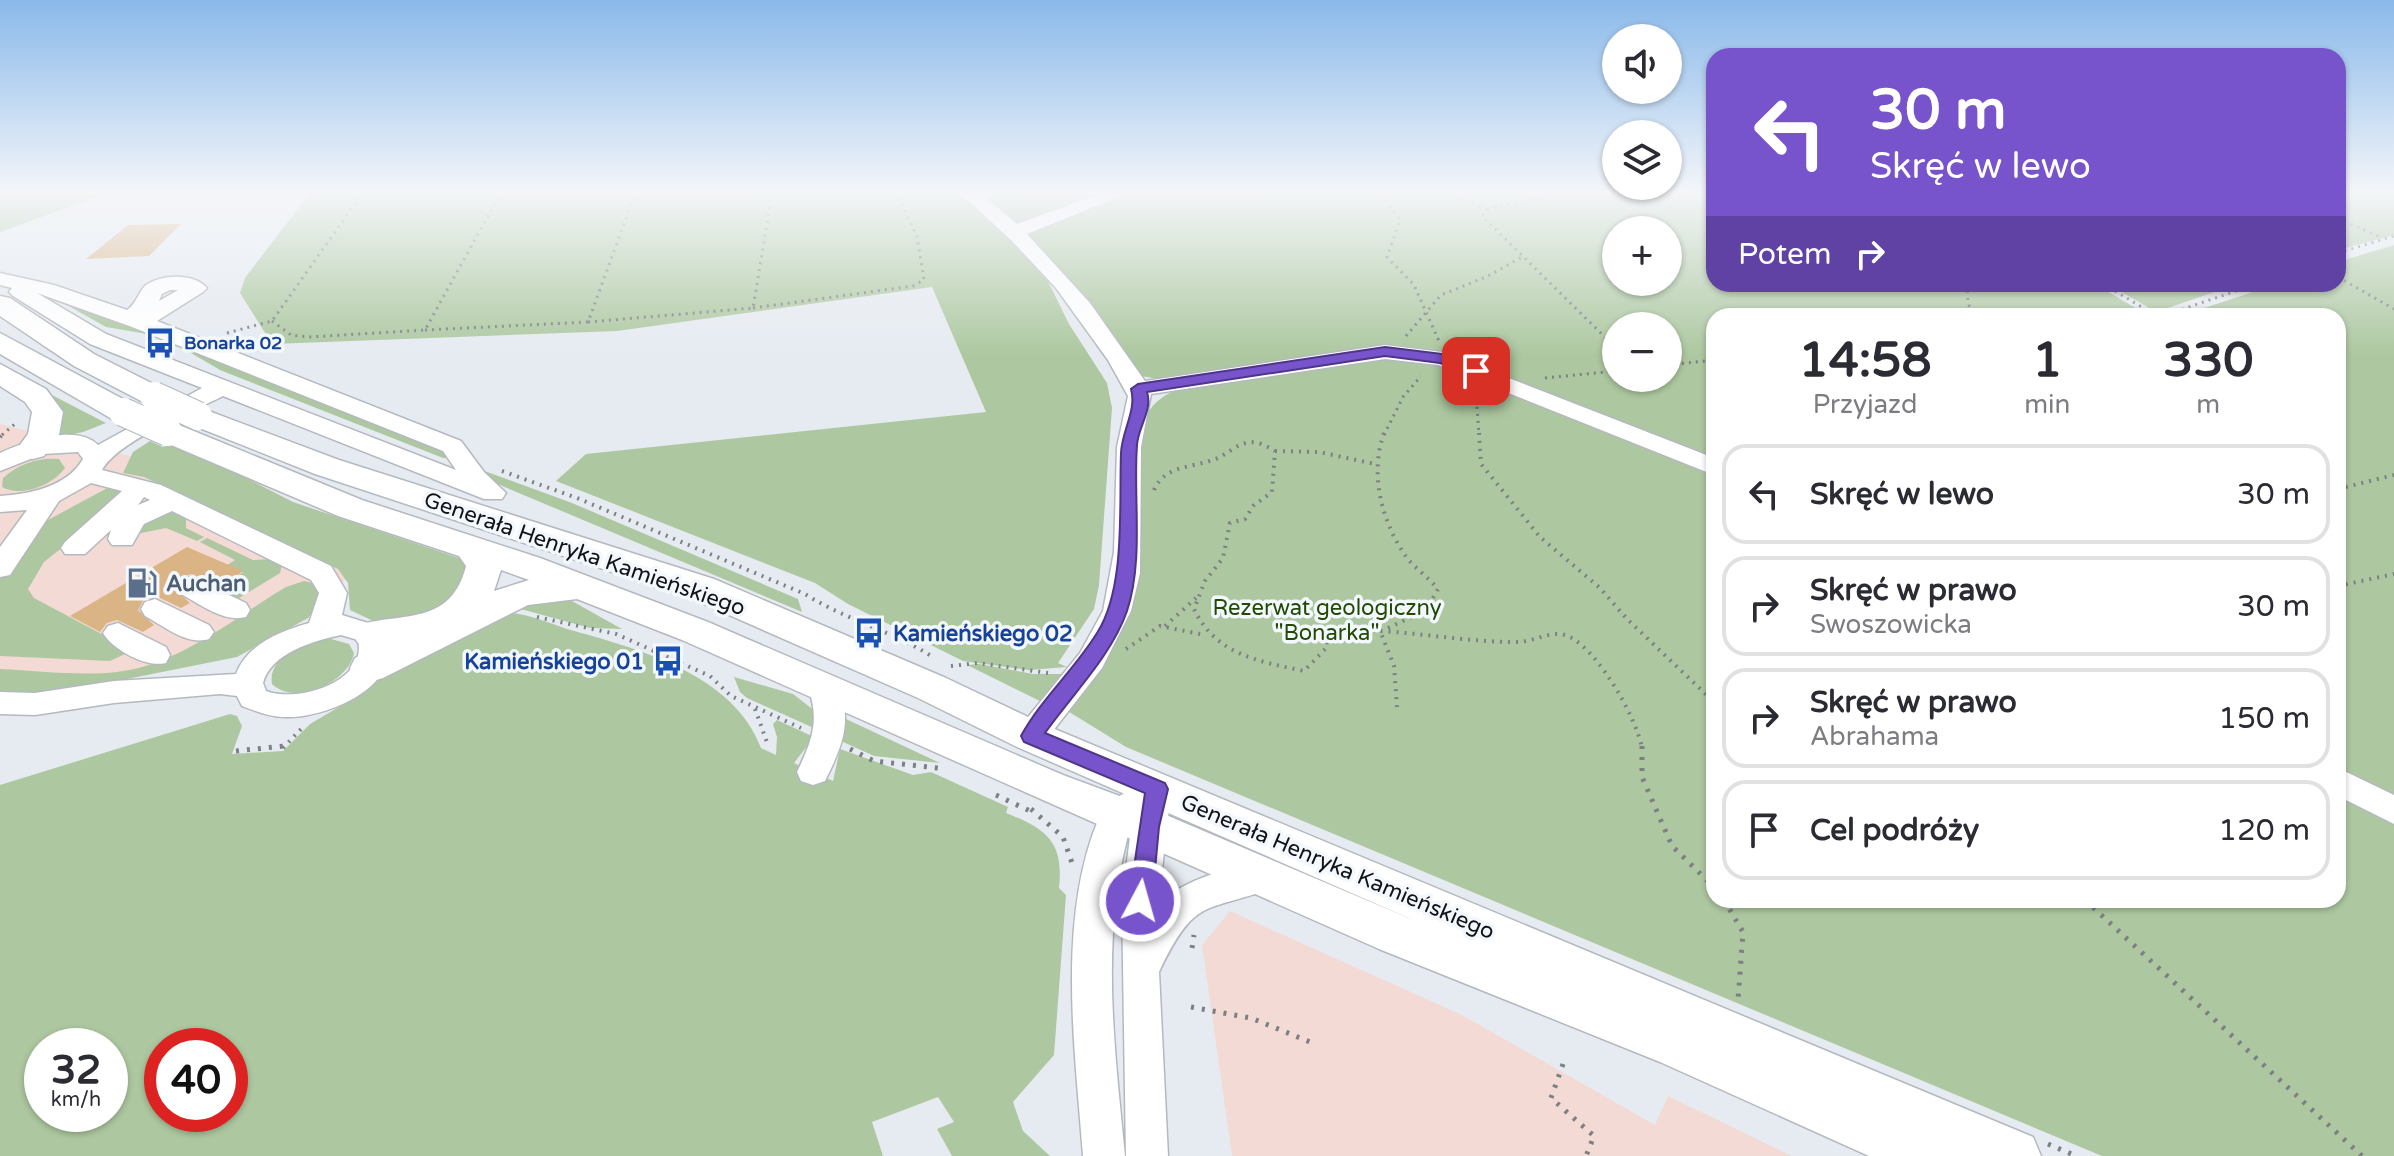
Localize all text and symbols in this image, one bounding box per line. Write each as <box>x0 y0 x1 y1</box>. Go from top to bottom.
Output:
map controls <box>1602 24 1682 392</box>
button: sound <box>1602 24 1682 104</box>
text: 30 m <box>1870 77 2006 144</box>
icon: left <box>1738 80 1842 184</box>
button: layers <box>1602 120 1682 200</box>
text: Skręć w lewo <box>1870 145 2091 188</box>
button: + <box>1602 216 1682 296</box>
icon: right <box>1848 232 1892 276</box>
text: Potem <box>1738 236 1832 273</box>
button: − <box>1602 312 1682 392</box>
bus stop icon: Bonarka 02 <box>143 326 177 360</box>
place label: Bonarka 02 <box>184 332 282 354</box>
text: 14:58 <box>1799 332 1932 390</box>
text: 1 <box>2032 332 2062 390</box>
text: 330 <box>2163 332 2253 390</box>
pin <box>1442 337 1510 405</box>
icon: arrive <box>1454 349 1498 393</box>
text: Przyjazd <box>1813 389 1917 420</box>
text: min <box>2024 389 2070 420</box>
text: m <box>2196 389 2220 420</box>
icon: left <box>1742 472 1786 516</box>
text: Skręć w lewo <box>1810 476 1994 513</box>
text: 30 m <box>2237 476 2310 513</box>
street label: Generała Henryka Kamieńskiego <box>421 487 749 621</box>
fuel station icon: Auchan <box>125 566 159 600</box>
place label: Auchan <box>166 571 246 597</box>
text: Skręć w prawo <box>1810 572 2017 609</box>
icon: right <box>1742 584 1786 628</box>
text: 30 m <box>2237 588 2310 625</box>
park label: Rezerwat geologiczny "Bonarka" <box>1212 595 1442 646</box>
text: Swoszowicka <box>1810 609 1972 640</box>
bus stop icon: Kamieńskiego 02 <box>852 616 886 650</box>
place label: Kamieńskiego 02 <box>893 621 1073 647</box>
bus stop icon: Kamieńskiego 01 <box>651 644 685 678</box>
place label: Kamieńskiego 01 <box>464 649 644 675</box>
text: Skręć w prawo <box>1810 684 2017 721</box>
icon: right <box>1742 696 1786 740</box>
text: 150 m <box>2218 700 2310 737</box>
text: Abrahama <box>1810 721 1939 752</box>
street label: Generała Henryka Kamieńskiego <box>1177 789 1498 945</box>
icon: arrive <box>1742 808 1786 852</box>
text: Cel podróży <box>1810 812 1979 849</box>
text: 120 m <box>2218 812 2310 849</box>
position arrow <box>1098 859 1182 943</box>
speed limit sign: 40 <box>144 1028 248 1132</box>
text: 32 <box>51 1046 101 1094</box>
text: km/h <box>51 1088 101 1112</box>

